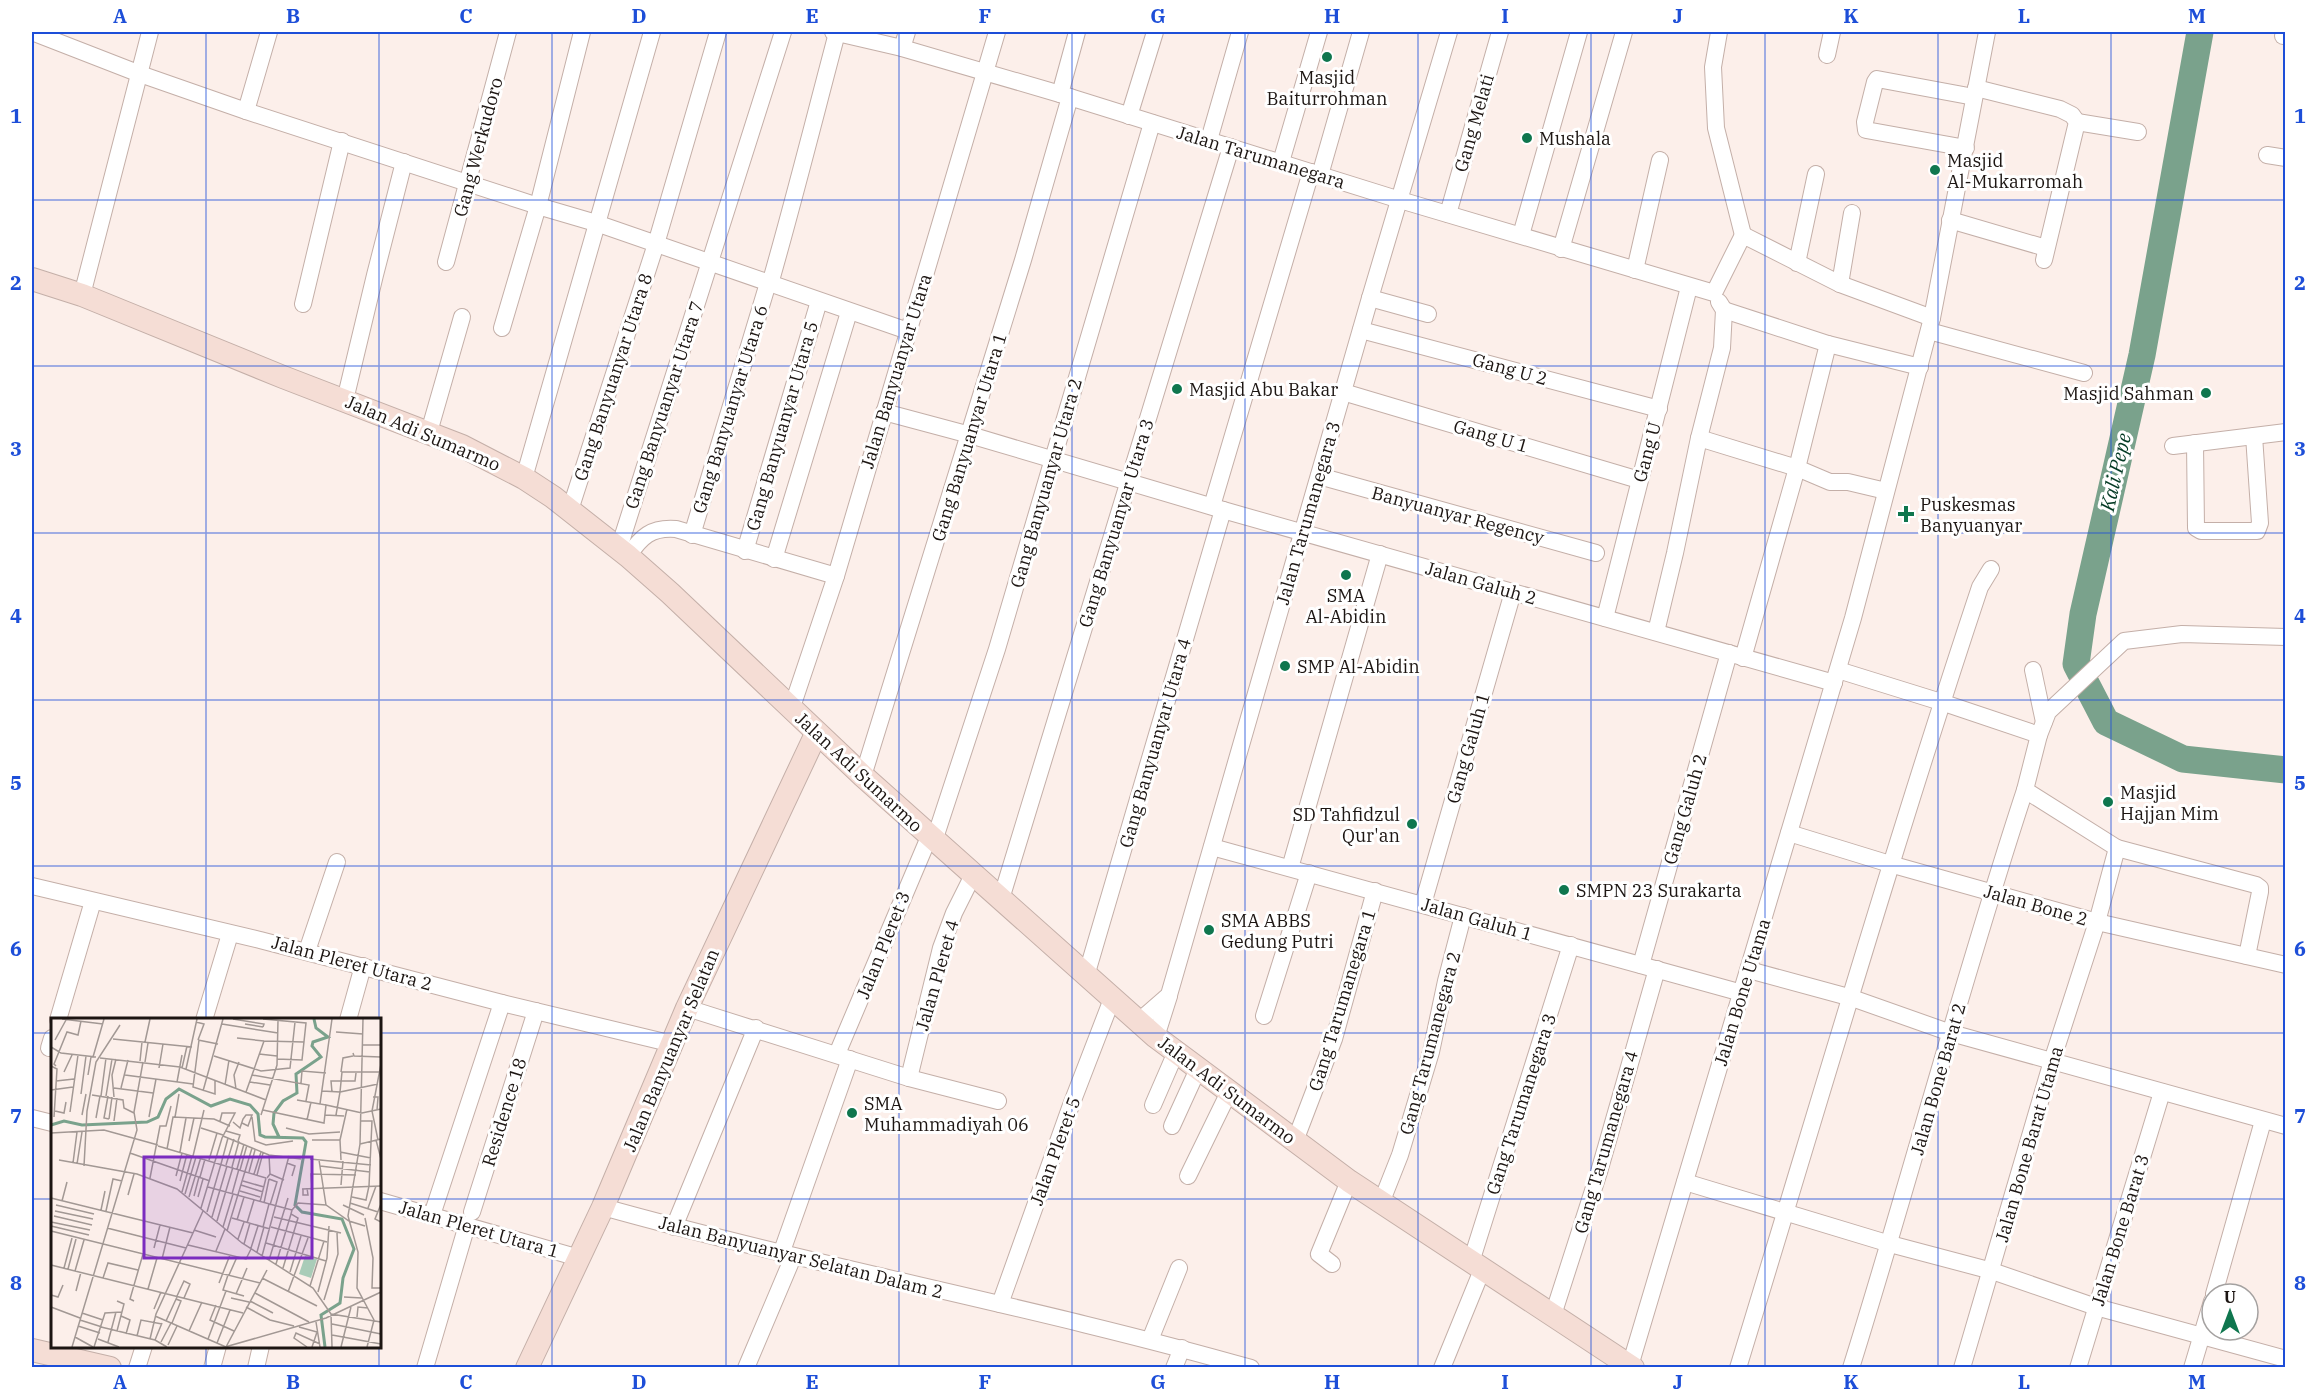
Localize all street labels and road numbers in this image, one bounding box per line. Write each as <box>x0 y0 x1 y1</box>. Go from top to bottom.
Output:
street label: Gang Melati <box>1449 71 1499 175</box>
street label: Gang Werkudoro <box>448 75 508 219</box>
street label: Jalan Tarumanegara <box>1174 120 1348 194</box>
street label: Gang Banyuanyar Utara 8 <box>569 270 657 484</box>
street label: Jalan Banyuanyar Utara <box>855 271 937 471</box>
street label: Gang Banyuanyar Utara 7 <box>620 298 708 512</box>
street label: Gang Banyuanyar Utara 6 <box>687 302 773 516</box>
street label: Gang Banyuanyar Utara 5 <box>741 319 823 533</box>
street label: Gang Banyuanyar Utara 1 <box>926 330 1012 544</box>
street label: Gang U 2 <box>1470 348 1550 390</box>
street label: Gang Banyuanyar Utara 2 <box>1005 376 1087 590</box>
street label: Jalan Adi Sumarmo <box>342 390 504 476</box>
street label: Gang U 1 <box>1451 414 1531 458</box>
street label: Gang Banyuanyar Utara 3 <box>1073 416 1159 630</box>
street label: Jalan Tarumanegara 3 <box>1271 419 1345 607</box>
street label: Gang U <box>1628 419 1666 485</box>
street label: Banyuanyar Regency <box>1369 481 1547 549</box>
street label: Jalan Galuh 2 <box>1423 556 1539 610</box>
street label: Gang Banyuanyar Utara 4 <box>1114 636 1196 850</box>
street label: Gang Galuh 1 <box>1441 690 1495 806</box>
street label: Jalan Adi Sumarmo <box>790 707 928 837</box>
street label: Gang Galuh 2 <box>1658 751 1712 867</box>
street label: Jalan Bone 2 <box>1981 879 2091 931</box>
street label: Jalan Pleret 3 <box>851 888 915 1002</box>
street label: Jalan Galuh 1 <box>1419 892 1535 946</box>
street label: Gang Tarumanegara 1 <box>1303 906 1381 1094</box>
street label: Jalan Bone Utama <box>1709 915 1775 1068</box>
street label: Jalan Pleret 4 <box>910 917 964 1033</box>
street label: Jalan Pleret Utara 2 <box>269 930 435 996</box>
street label: Jalan Banyuanyar Selatan <box>618 945 724 1155</box>
street label: Gang Tarumanegara 2 <box>1394 949 1466 1137</box>
street label: Jalan Bone Barat 2 <box>1905 1000 1971 1158</box>
street label: Gang Tarumanegara 3 <box>1481 1010 1561 1198</box>
street label: Jalan Adi Sumarmo <box>1154 1031 1300 1149</box>
street label: Jalan Bone Barat Utama <box>1990 1043 2068 1245</box>
street label: Gang Tarumanegara 4 <box>1569 1048 1643 1236</box>
street label: Residence 18 <box>477 1055 531 1169</box>
street label: Jalan Pleret 5 <box>1025 1093 1085 1209</box>
street label: Jalan Bone Barat 3 <box>2086 1151 2154 1309</box>
street label: Jalan Pleret Utara 1 <box>396 1195 562 1263</box>
street label: Jalan Banyuanyar Selatan Dalam 2 <box>656 1210 946 1304</box>

